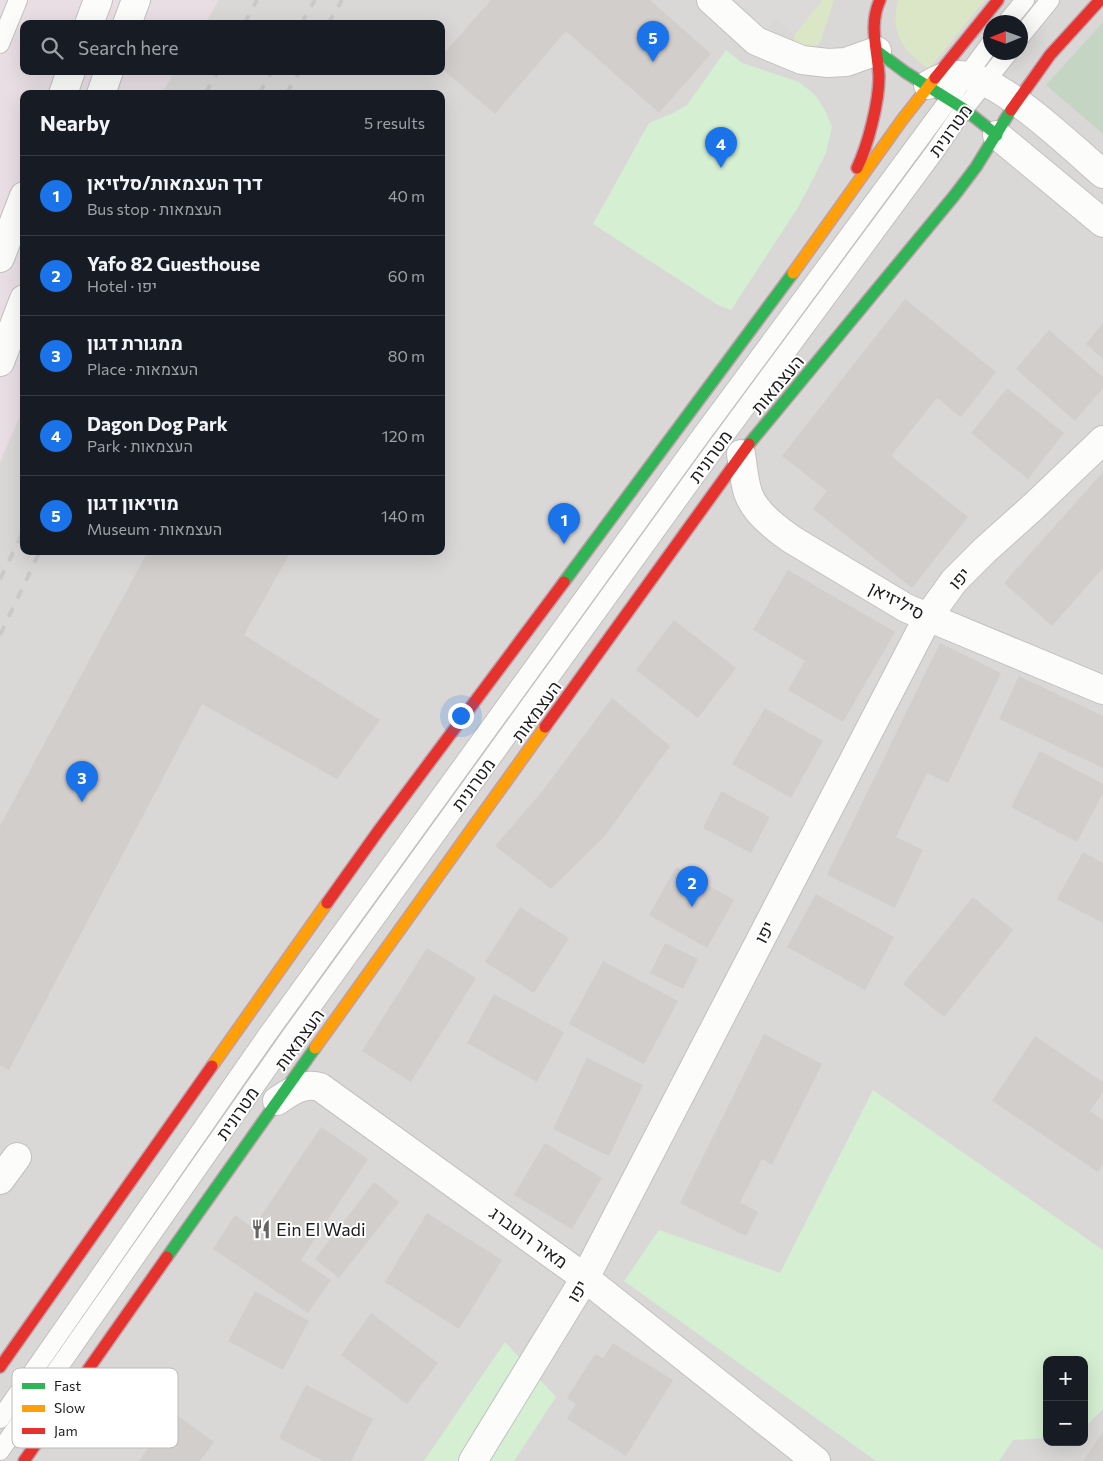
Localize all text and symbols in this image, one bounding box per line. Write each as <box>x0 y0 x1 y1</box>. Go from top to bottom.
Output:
north arrow <box>983 15 1028 60</box>
search box <box>20 20 445 75</box>
pin: 5 <box>637 21 669 62</box>
icon: search <box>38 34 66 62</box>
text: Search here <box>78 36 178 59</box>
street label: מטרונית <box>924 99 976 161</box>
text: Nearby <box>40 110 110 135</box>
text: 5 results <box>364 113 425 132</box>
pin: 4 <box>705 127 737 168</box>
text: דרך העצמאות/סלזיאן <box>87 171 263 194</box>
text: 1 <box>52 186 60 205</box>
text: 40 m <box>388 186 425 205</box>
text: Bus stop · העצמאות <box>87 199 222 218</box>
text: Yafo 82 Guesthouse <box>87 252 260 275</box>
text: 2 <box>51 266 61 285</box>
text: 60 m <box>388 266 425 285</box>
text: Hotel · יפו <box>87 276 157 295</box>
text: ממגורת דגון <box>87 331 183 354</box>
text: 3 <box>51 346 61 365</box>
text: 80 m <box>388 346 425 365</box>
street label: העצמאות <box>746 350 808 418</box>
text: Place · העצמאות <box>87 359 198 378</box>
text: Dagon Dog Park <box>87 412 228 435</box>
street label: מטרונית <box>684 425 736 487</box>
text: 4 <box>51 426 61 445</box>
text: 120 m <box>382 426 425 445</box>
text: Park · העצמאות <box>87 436 193 455</box>
text: מוזיאון דגון <box>87 491 179 514</box>
pin: 1 <box>548 503 580 544</box>
text: 5 <box>51 506 61 525</box>
text: 140 m <box>381 506 425 525</box>
text: Museum · העצמאות <box>87 519 222 538</box>
street label: יפו <box>943 562 975 594</box>
street label: סיליזיאן <box>865 576 929 624</box>
street label: העצמאות <box>506 676 566 746</box>
your location <box>448 703 474 729</box>
street label: מטרונית <box>447 753 499 815</box>
pin: 3 <box>66 761 98 802</box>
pin: 2 <box>676 866 708 907</box>
street label: יפו <box>749 917 779 947</box>
street label: העצמאות <box>269 1004 329 1074</box>
street label: מטרונית <box>211 1082 263 1144</box>
street label: מאיר רוטברג <box>486 1201 572 1273</box>
restaurant icon: Ein El Wadi <box>250 1218 272 1240</box>
place label: Ein El Wadi <box>276 1218 366 1240</box>
street label: יפו <box>562 1276 592 1306</box>
map controls <box>1043 1356 1088 1446</box>
button: + <box>1043 1356 1088 1401</box>
legend <box>12 1368 178 1448</box>
text: Fast <box>54 1377 81 1394</box>
text: Slow <box>54 1399 85 1416</box>
button: − <box>1043 1401 1088 1446</box>
text: Jam <box>54 1422 78 1439</box>

